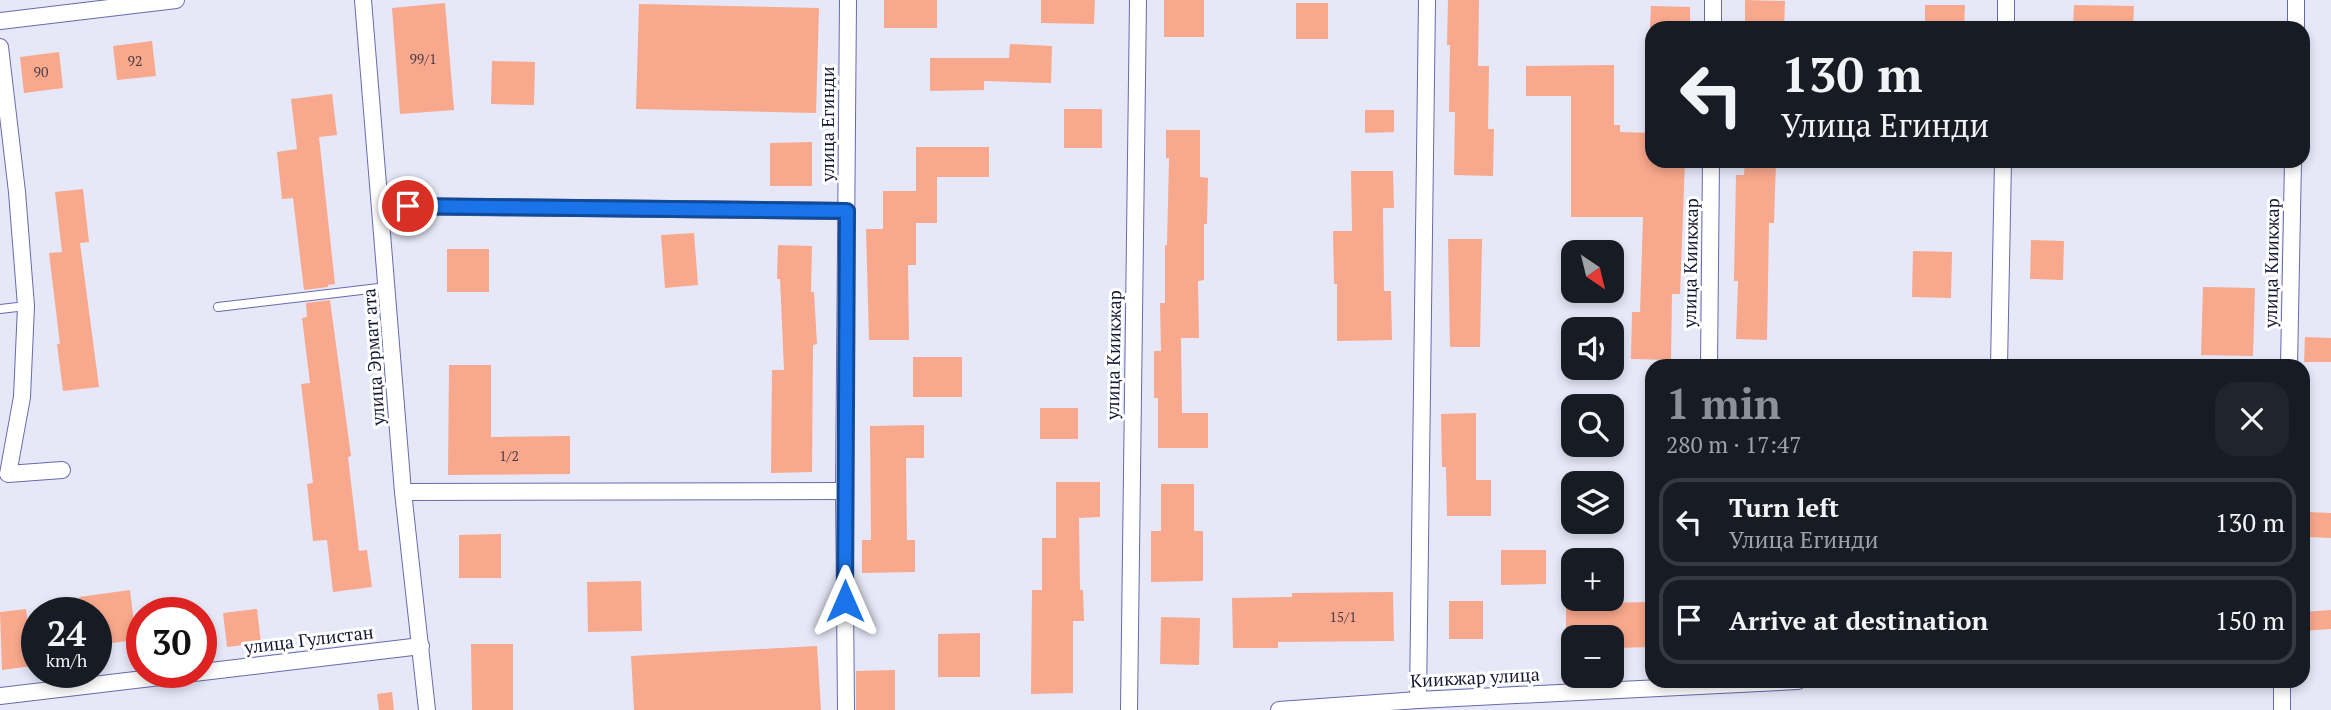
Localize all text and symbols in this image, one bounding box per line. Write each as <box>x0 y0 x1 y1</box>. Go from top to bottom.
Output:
text: 130 m <box>1781 41 1923 106</box>
house number: 99/1 <box>409 49 437 68</box>
icon: left <box>1666 49 1757 140</box>
house number: 92 <box>128 51 142 70</box>
house number: 90 <box>34 62 48 81</box>
street label: улица Егинди <box>815 66 839 183</box>
text: Улица Егинди <box>1781 104 1989 146</box>
pin <box>378 176 438 236</box>
icon: arrive <box>389 187 427 225</box>
street label: улица Киикжар <box>1677 198 1703 329</box>
street label: улица Киикжар <box>2258 198 2284 329</box>
north arrow <box>1561 240 1624 303</box>
map controls <box>1561 240 1624 688</box>
street label: улица Эрмат ата <box>356 287 390 428</box>
street label: улица Киикжар <box>1100 290 1126 421</box>
button: sound <box>1561 317 1624 380</box>
text: 1 min <box>1666 375 1781 431</box>
button: close <box>2215 382 2289 456</box>
button: search <box>1561 394 1624 457</box>
text: 280 m · 17:47 <box>1666 429 1801 460</box>
house number: 1/2 <box>499 446 519 465</box>
button: layers <box>1561 471 1624 534</box>
text: Turn left <box>1729 490 1839 524</box>
icon: left <box>1670 503 1708 541</box>
text: 130 m <box>2215 505 2285 539</box>
text: Улица Егинди <box>1729 524 1879 555</box>
button: + <box>1561 548 1624 611</box>
position arrow <box>808 564 882 638</box>
speed limit sign: 30 <box>126 597 217 688</box>
icon: arrive <box>1670 601 1708 639</box>
text: Arrive at destination <box>1729 603 1988 637</box>
text: 150 m <box>2215 603 2285 637</box>
house number: 15/1 <box>1329 607 1357 626</box>
text: 24 <box>47 610 86 656</box>
street label: улица Гулистан <box>242 619 375 659</box>
button: − <box>1561 625 1624 688</box>
text: km/h <box>46 648 87 672</box>
street label: Киикжар улица <box>1410 662 1540 692</box>

